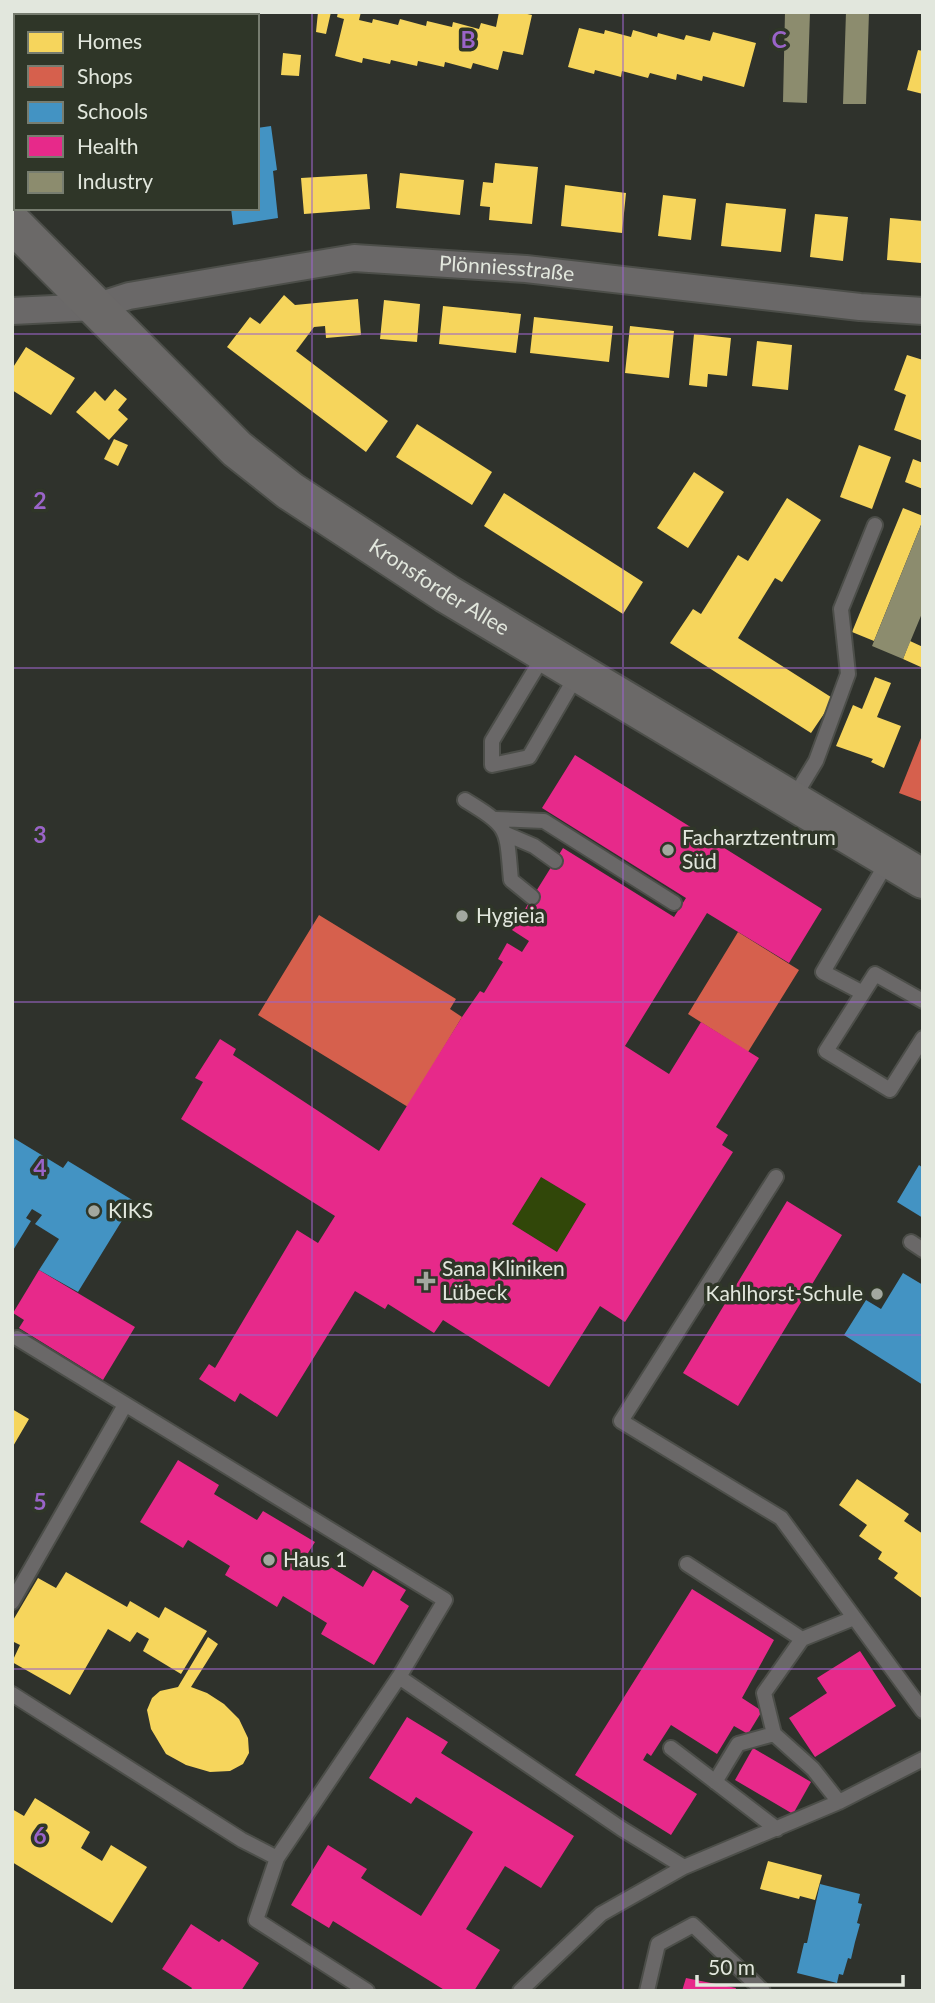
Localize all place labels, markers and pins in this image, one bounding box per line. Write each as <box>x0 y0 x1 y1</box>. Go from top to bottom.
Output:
place label: Facharztzentrum Süd <box>682 824 836 873</box>
marker: Facharztzentrum Süd <box>660 842 676 858</box>
place label: Hygieia <box>476 902 545 927</box>
marker: Hygieia <box>454 908 470 924</box>
place label: KIKS <box>108 1197 153 1222</box>
marker: KIKS <box>86 1203 102 1219</box>
place label: Sana Kliniken Lübeck <box>442 1255 565 1304</box>
marker: Sana Kliniken Lübeck <box>416 1271 436 1291</box>
place label: Kahlhorst-Schule <box>706 1280 863 1305</box>
marker: Kahlhorst-Schule <box>869 1286 885 1302</box>
place label: Haus 1 <box>283 1546 348 1571</box>
marker: Haus 1 <box>261 1552 277 1568</box>

